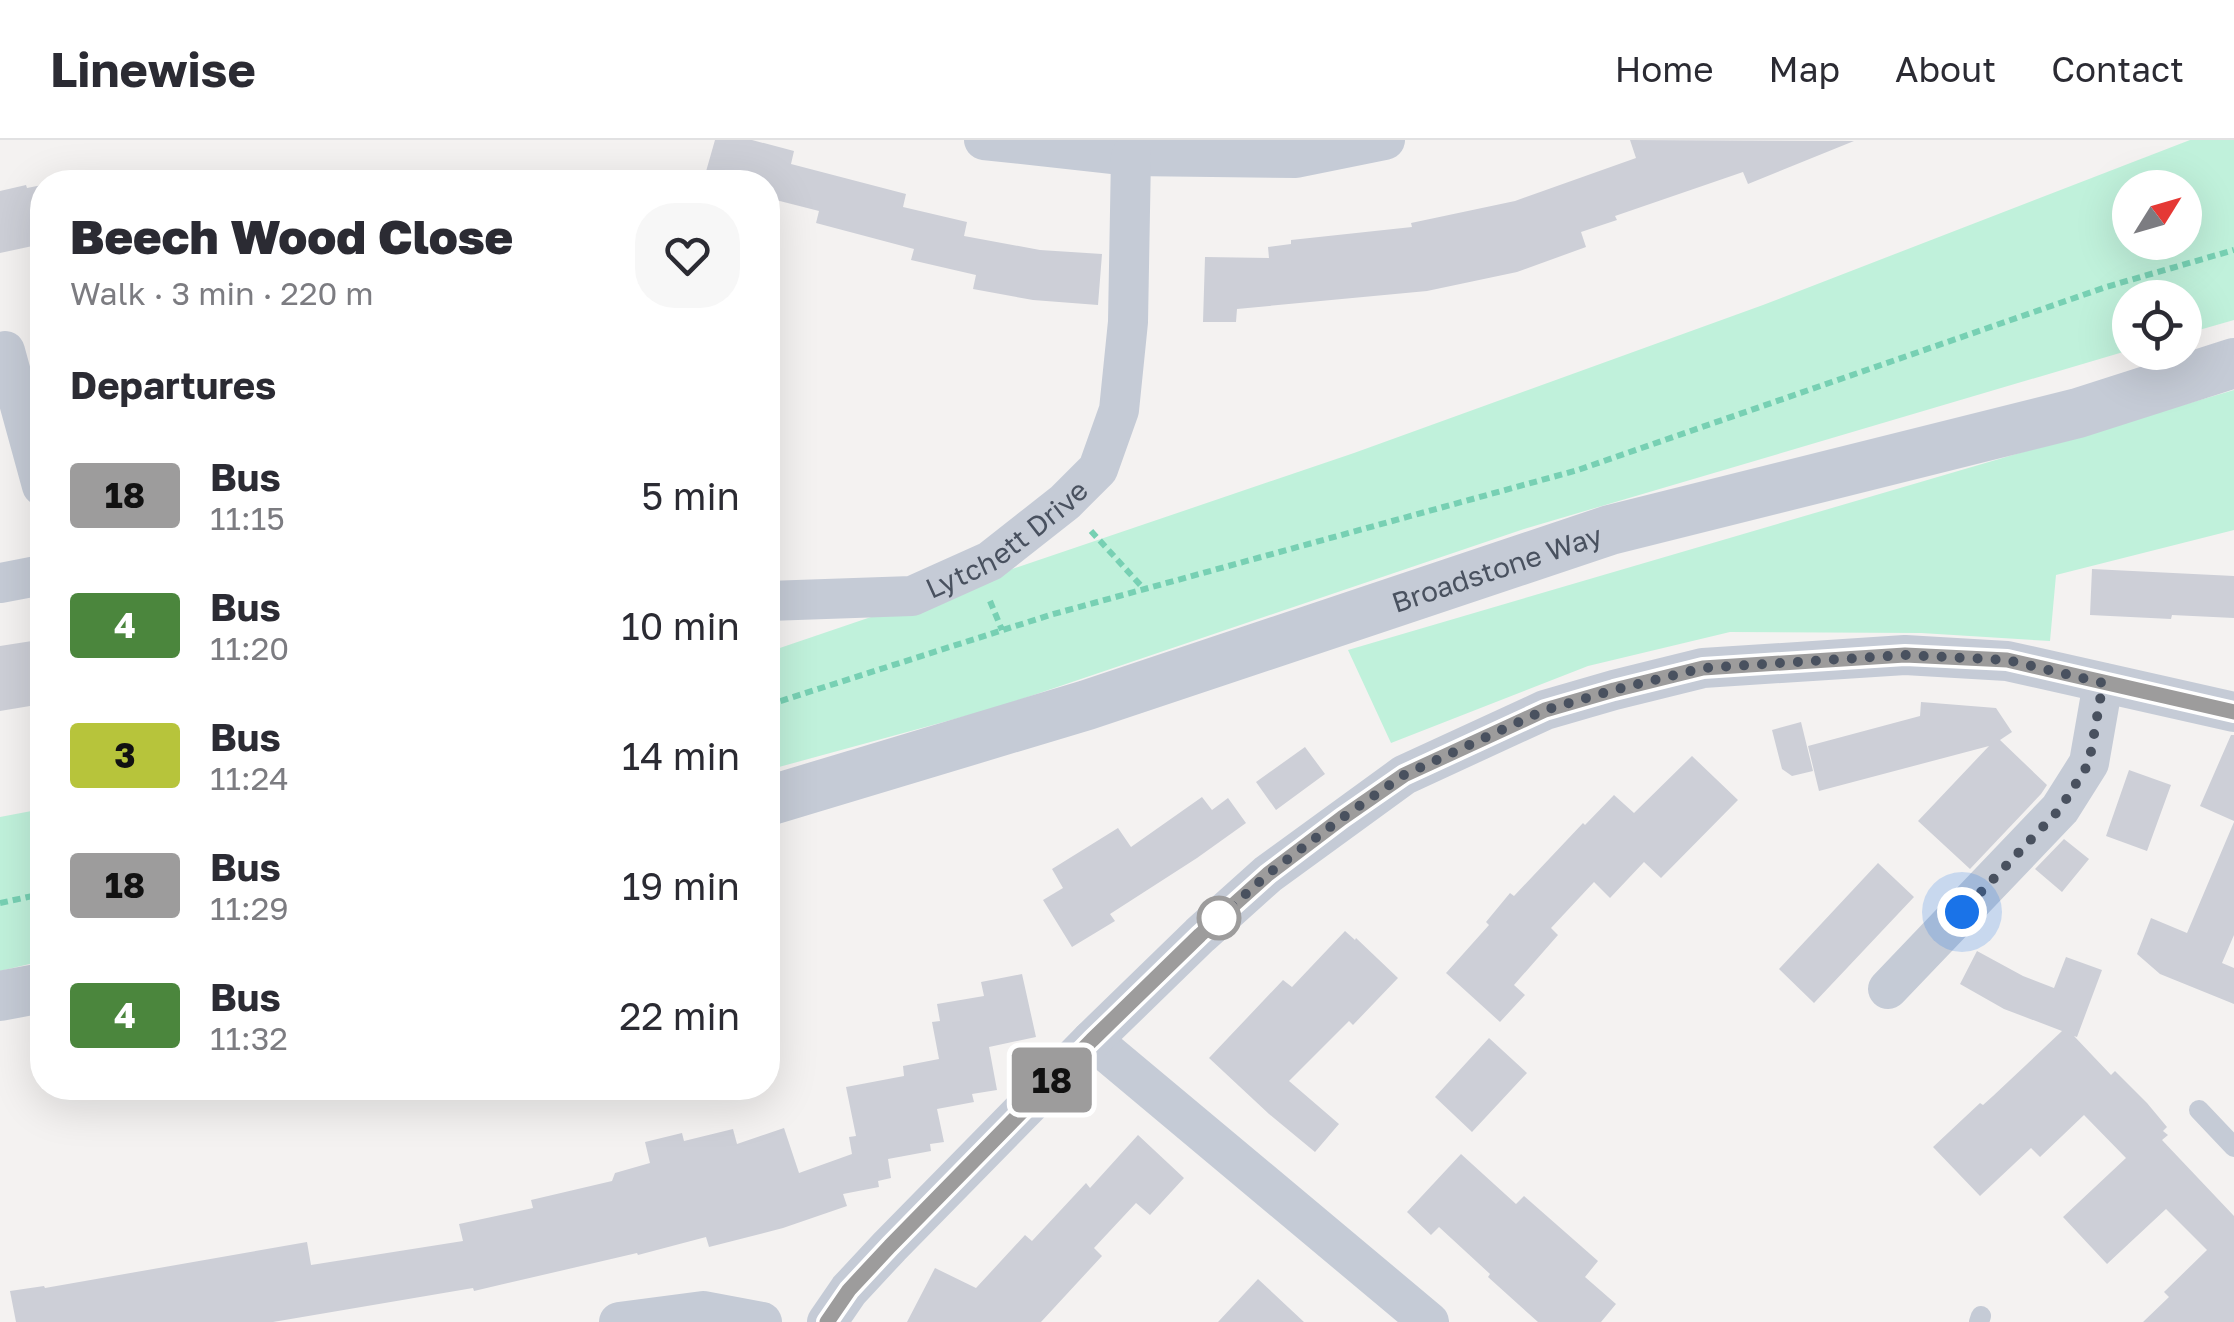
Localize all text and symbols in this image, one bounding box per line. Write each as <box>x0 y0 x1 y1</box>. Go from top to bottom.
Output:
text: Linewise <box>50 40 256 98</box>
text: Home <box>1615 48 1714 90</box>
text: Map <box>1769 48 1840 90</box>
text: About <box>1895 48 1996 90</box>
text: Contact <box>2051 48 2184 90</box>
north arrow <box>2112 170 2202 260</box>
map controls <box>2112 170 2202 370</box>
button: heart <box>635 203 740 308</box>
text: Beech Wood Close <box>70 207 513 265</box>
text: Walk · 3 min · 220 m <box>70 274 374 312</box>
button: locate <box>2112 280 2202 370</box>
text: Departures <box>70 362 276 407</box>
text: Bus <box>210 454 281 499</box>
text: 5 min <box>641 473 740 518</box>
street label: Lytchett Drive <box>920 473 1094 604</box>
text: 18 <box>105 474 145 516</box>
text: 11:15 <box>210 499 285 537</box>
street label: Broadstone Way <box>1387 517 1606 618</box>
text: Bus <box>210 584 281 629</box>
text: 10 min <box>621 603 740 648</box>
text: 4 <box>114 604 136 646</box>
text: 11:20 <box>210 629 289 667</box>
text: Bus <box>210 714 281 759</box>
text: 14 min <box>622 733 740 778</box>
text: 3 <box>114 734 136 776</box>
text: 11:24 <box>210 759 289 797</box>
text: Bus <box>210 844 281 889</box>
text: 19 min <box>622 863 740 908</box>
text: 18 <box>105 864 145 906</box>
your location <box>1937 887 1987 937</box>
text: 11:29 <box>210 889 289 927</box>
unlabelled marker <box>1198 897 1240 939</box>
text: Bus <box>210 974 281 1019</box>
text: 22 min <box>619 993 740 1038</box>
text: 4 <box>114 994 136 1036</box>
text: 11:32 <box>210 1019 288 1057</box>
line badge: 18 <box>1007 1048 1097 1112</box>
text: 18 <box>1032 1059 1072 1101</box>

